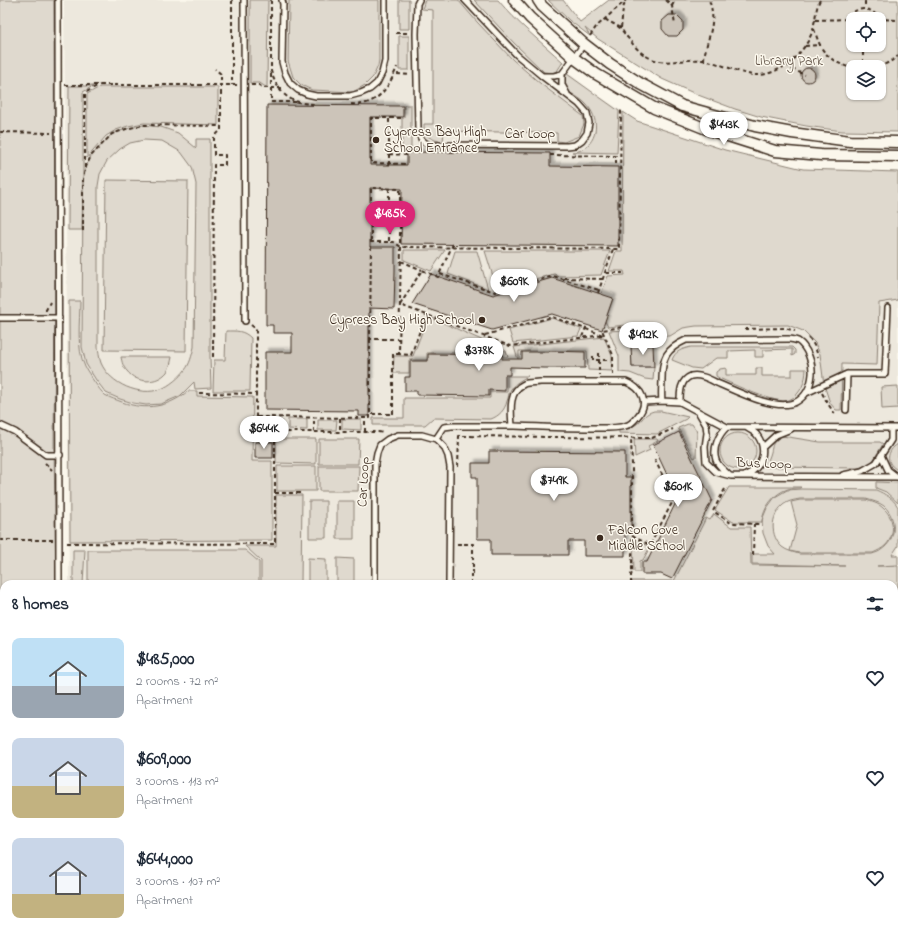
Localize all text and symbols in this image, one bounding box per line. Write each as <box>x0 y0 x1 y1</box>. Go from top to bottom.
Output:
map controls <box>846 12 886 100</box>
button: locate <box>846 12 886 52</box>
park label: Library Park <box>755 51 824 73</box>
button: layers <box>846 60 886 100</box>
pin: $443K <box>696 112 752 146</box>
text: $443K <box>709 115 739 134</box>
place label: Cypress Bay High School Entrance <box>384 122 487 159</box>
street label: Car Loop <box>505 124 556 145</box>
marker: Cypress Bay High School Entrance <box>371 135 381 145</box>
pin: $485K <box>362 201 418 235</box>
text: $485K <box>374 204 406 223</box>
pin: $609K <box>486 269 542 303</box>
text: $609K <box>499 272 529 291</box>
place label: Cypress Bay High School <box>329 310 474 332</box>
marker: Cypress Bay High School <box>477 315 487 325</box>
pin: $492K <box>615 322 671 356</box>
text: $492K <box>628 325 658 344</box>
pin: $378K <box>451 338 507 372</box>
text: $378K <box>464 341 494 360</box>
pin: $644K <box>236 416 292 450</box>
text: $644K <box>249 419 279 438</box>
street label: Bus Loop <box>735 453 792 475</box>
street label: Car Loop <box>352 456 376 508</box>
pin: $749K <box>526 468 582 502</box>
text: $749K <box>540 471 568 490</box>
pin: $601K <box>650 474 706 508</box>
text: $601K <box>663 477 693 496</box>
place label: Falcon Cove Middle School <box>607 520 685 557</box>
marker: Falcon Cove Middle School <box>595 533 605 543</box>
text: 8 homes <box>12 592 69 617</box>
icon: filters <box>864 593 886 615</box>
text: $485,000 <box>136 647 194 672</box>
icon: home <box>44 654 92 702</box>
icon: heart <box>864 667 886 689</box>
text: 2 rooms · 72 m² <box>136 672 218 691</box>
text: Apartment <box>136 691 193 710</box>
text: $609,000 <box>136 747 191 772</box>
icon: home <box>44 754 92 802</box>
icon: heart <box>864 767 886 789</box>
text: 3 rooms · 113 m² <box>136 772 219 791</box>
text: Apartment <box>136 791 193 810</box>
text: $644,000 <box>136 847 193 872</box>
icon: home <box>44 854 92 902</box>
icon: heart <box>864 867 886 889</box>
text: 3 rooms · 107 m² <box>136 872 220 891</box>
text: Apartment <box>136 891 193 910</box>

